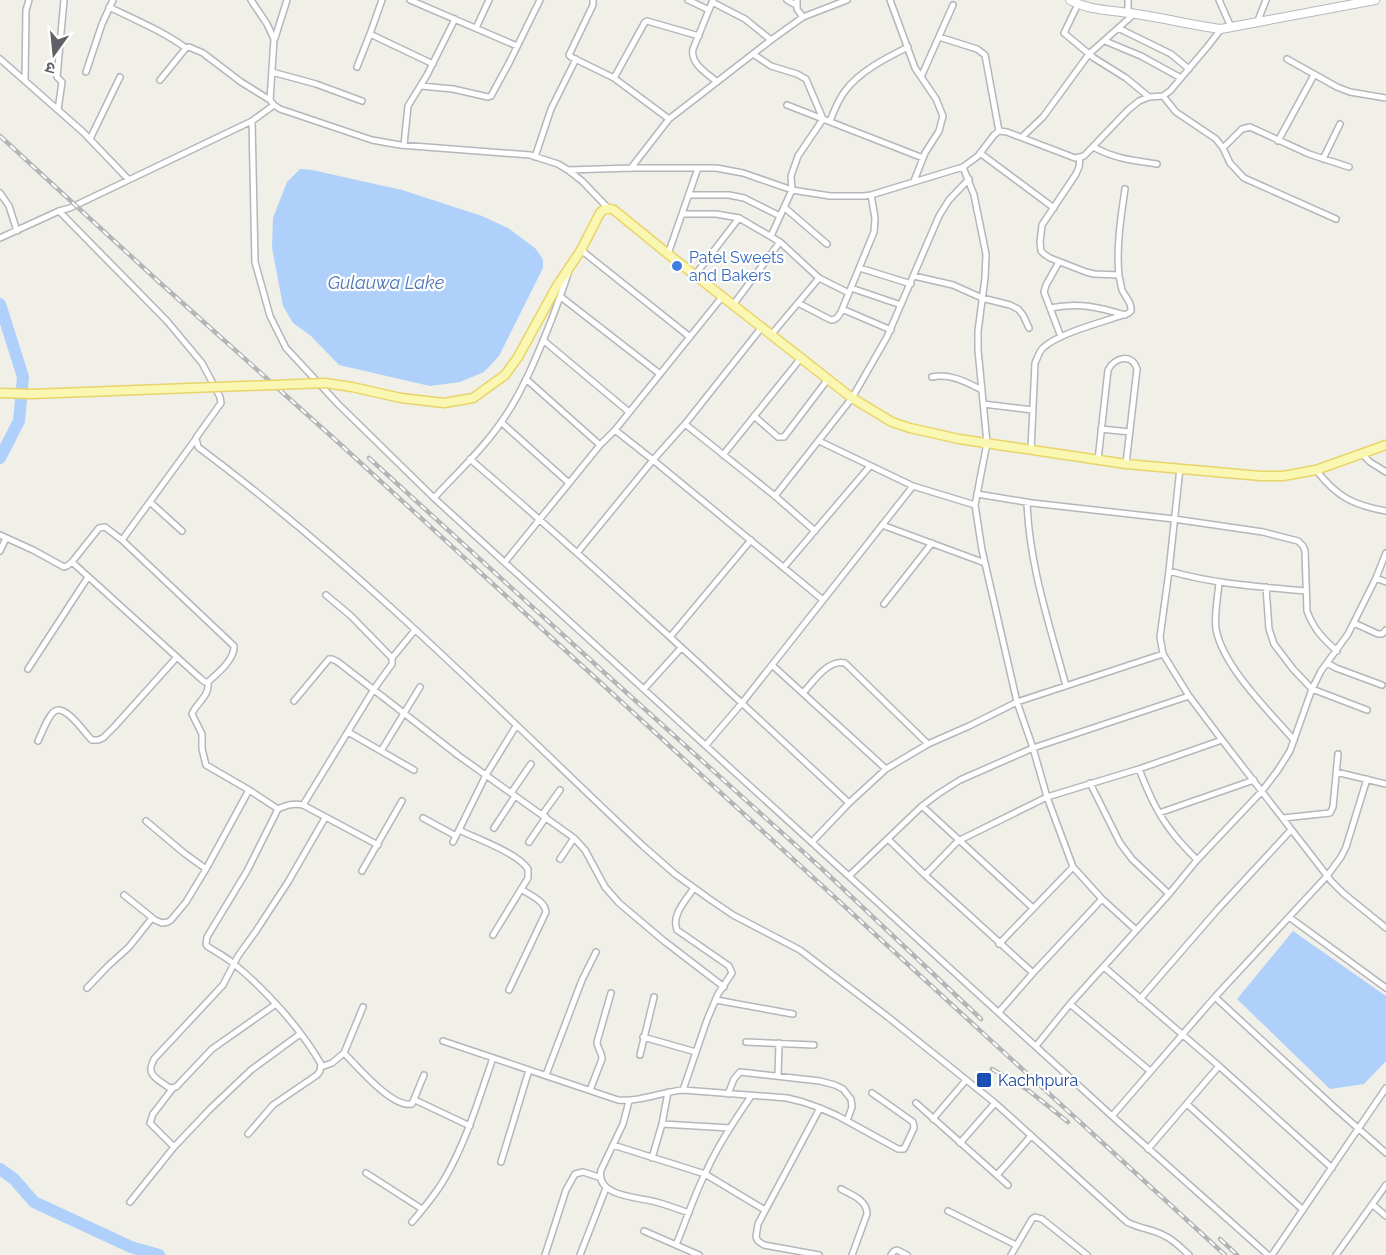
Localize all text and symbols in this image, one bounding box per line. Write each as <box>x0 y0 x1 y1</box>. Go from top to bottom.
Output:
north arrow <box>24 24 84 84</box>
text: उ <box>43 57 57 78</box>
place label: Patel Sweets and Bakers <box>689 248 784 285</box>
marker: Patel Sweets and Bakers <box>670 259 684 273</box>
water label: Gulauwa Lake <box>328 272 445 293</box>
marker: Kachhpura <box>975 1071 993 1089</box>
place label: Kachhpura <box>998 1071 1078 1090</box>

